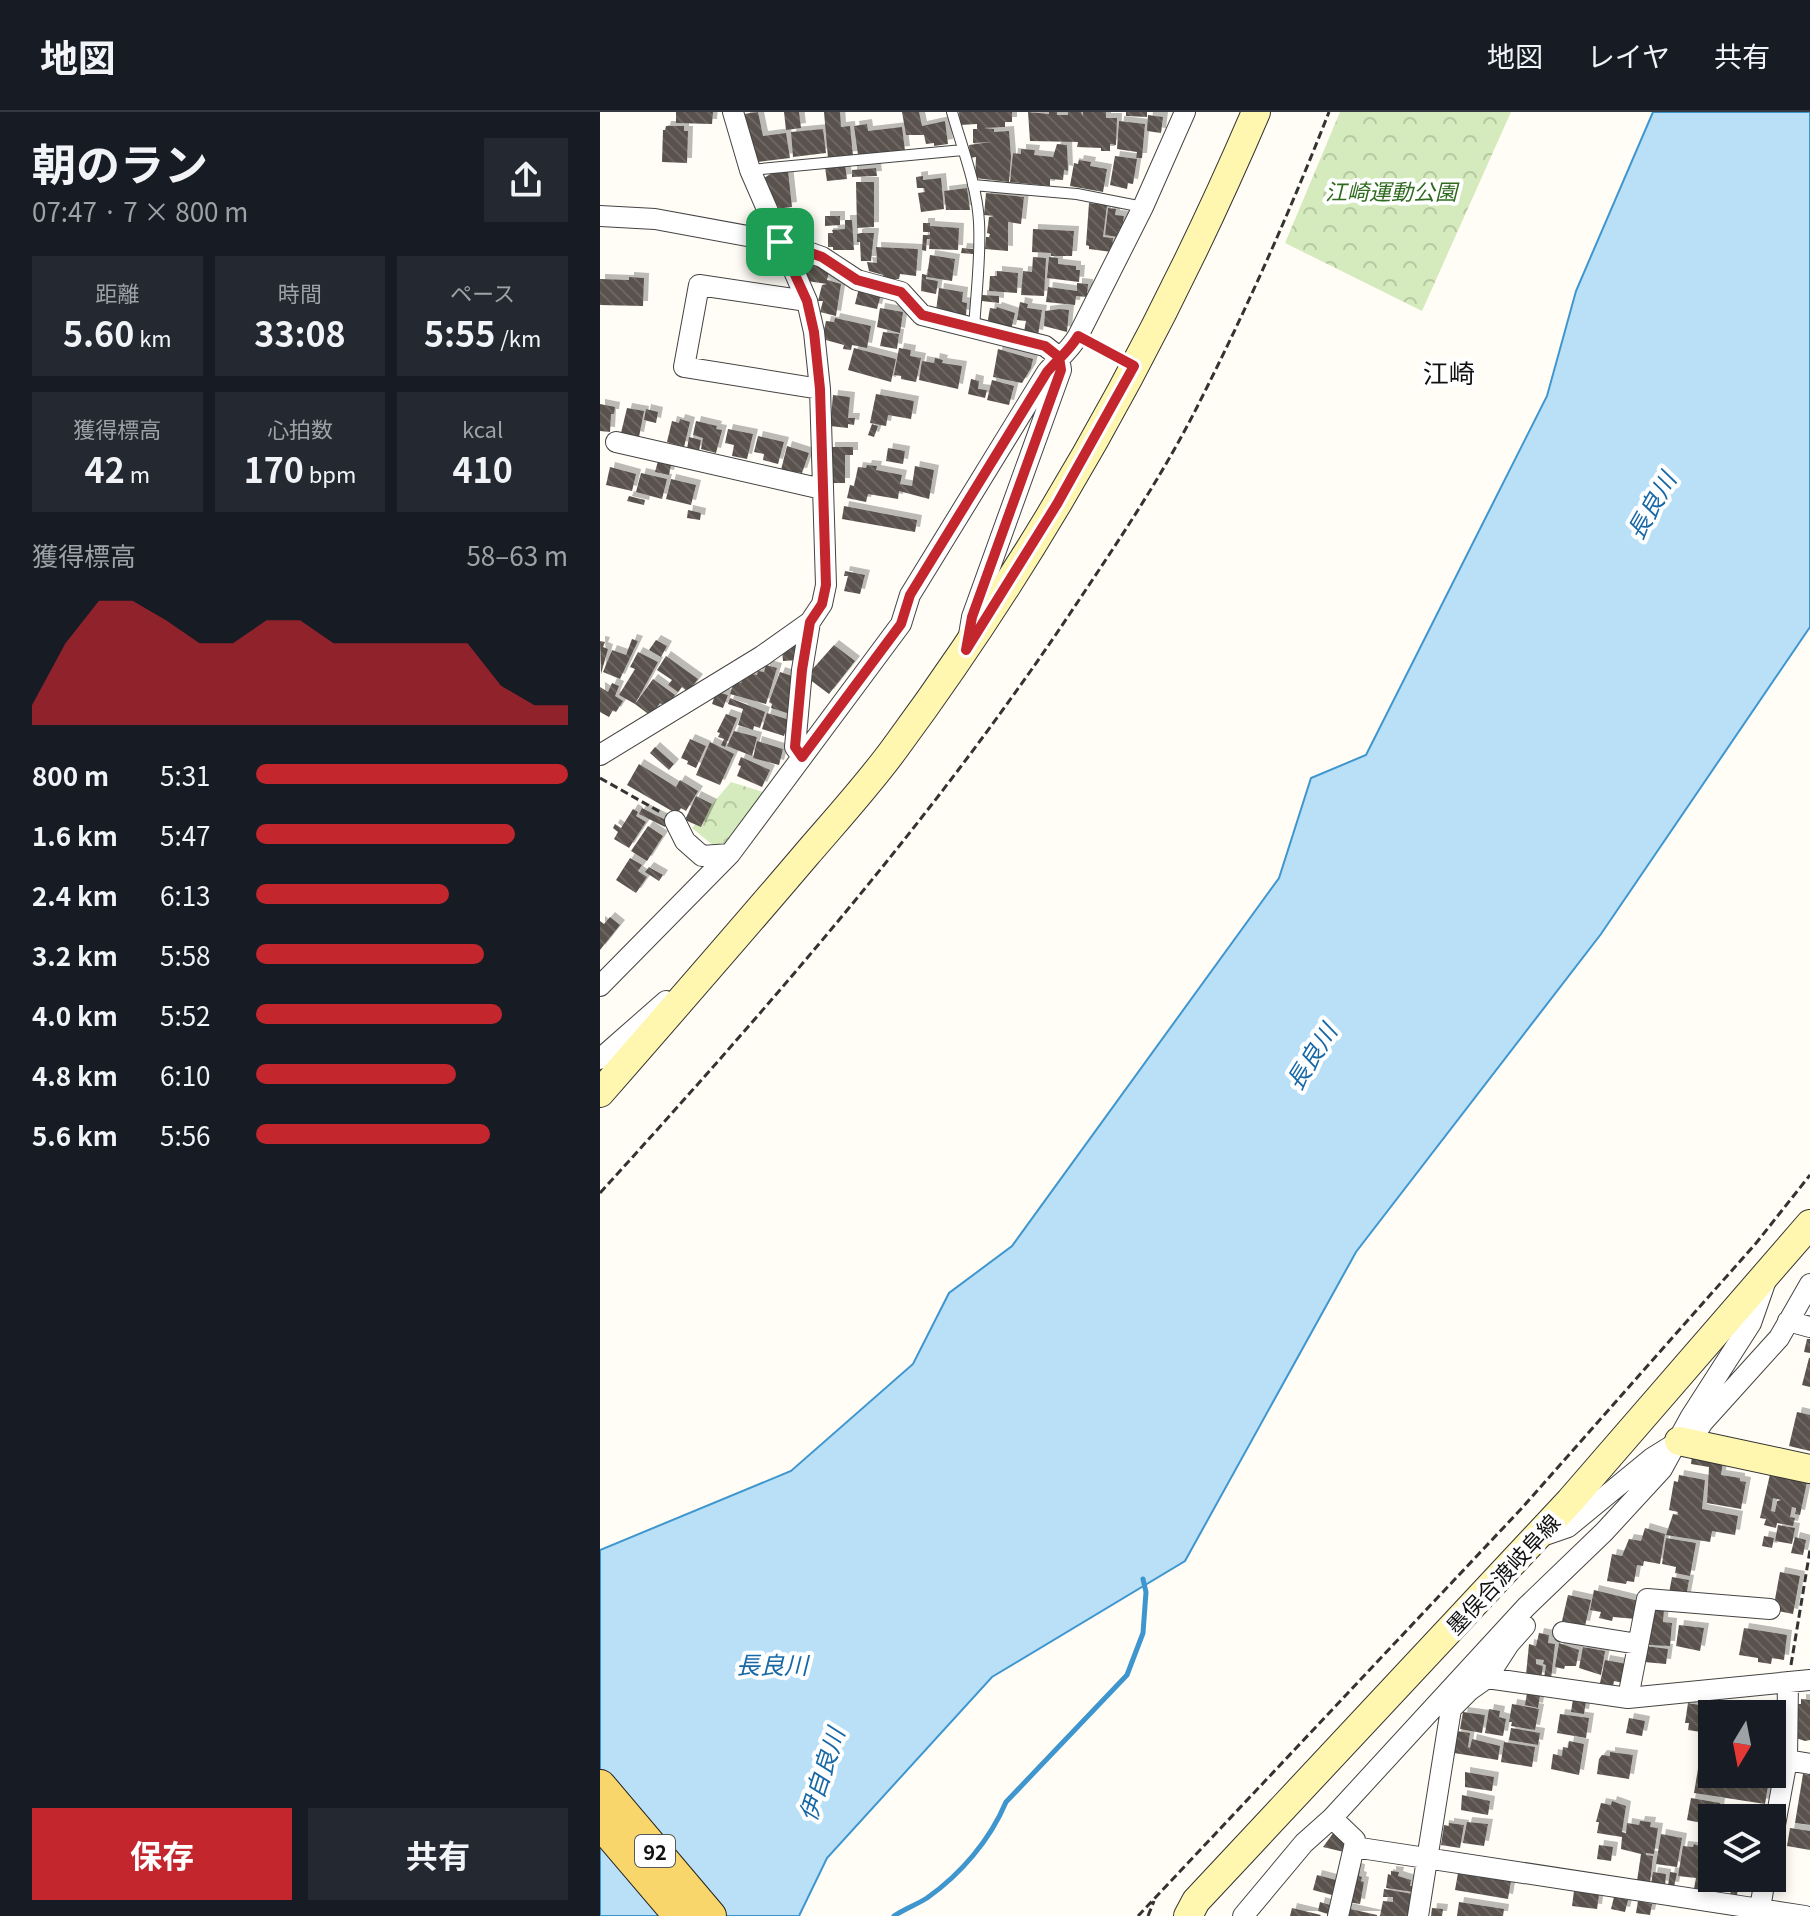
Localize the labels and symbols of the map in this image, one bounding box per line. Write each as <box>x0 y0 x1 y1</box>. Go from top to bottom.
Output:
park label: 江崎運動公園 <box>1325 174 1460 206</box>
pin <box>746 208 814 276</box>
district label: 江崎 <box>1423 353 1475 390</box>
water label: 長良川 <box>1617 462 1685 545</box>
water label: 長良川 <box>1276 1014 1346 1096</box>
street label: 墨俣合渡岐阜線 <box>1438 1506 1566 1640</box>
water label: 長良川 <box>736 1646 811 1681</box>
north arrow <box>1698 1700 1786 1788</box>
water label: 伊自良川 <box>789 1720 852 1825</box>
road number: 92 <box>635 1835 675 1867</box>

